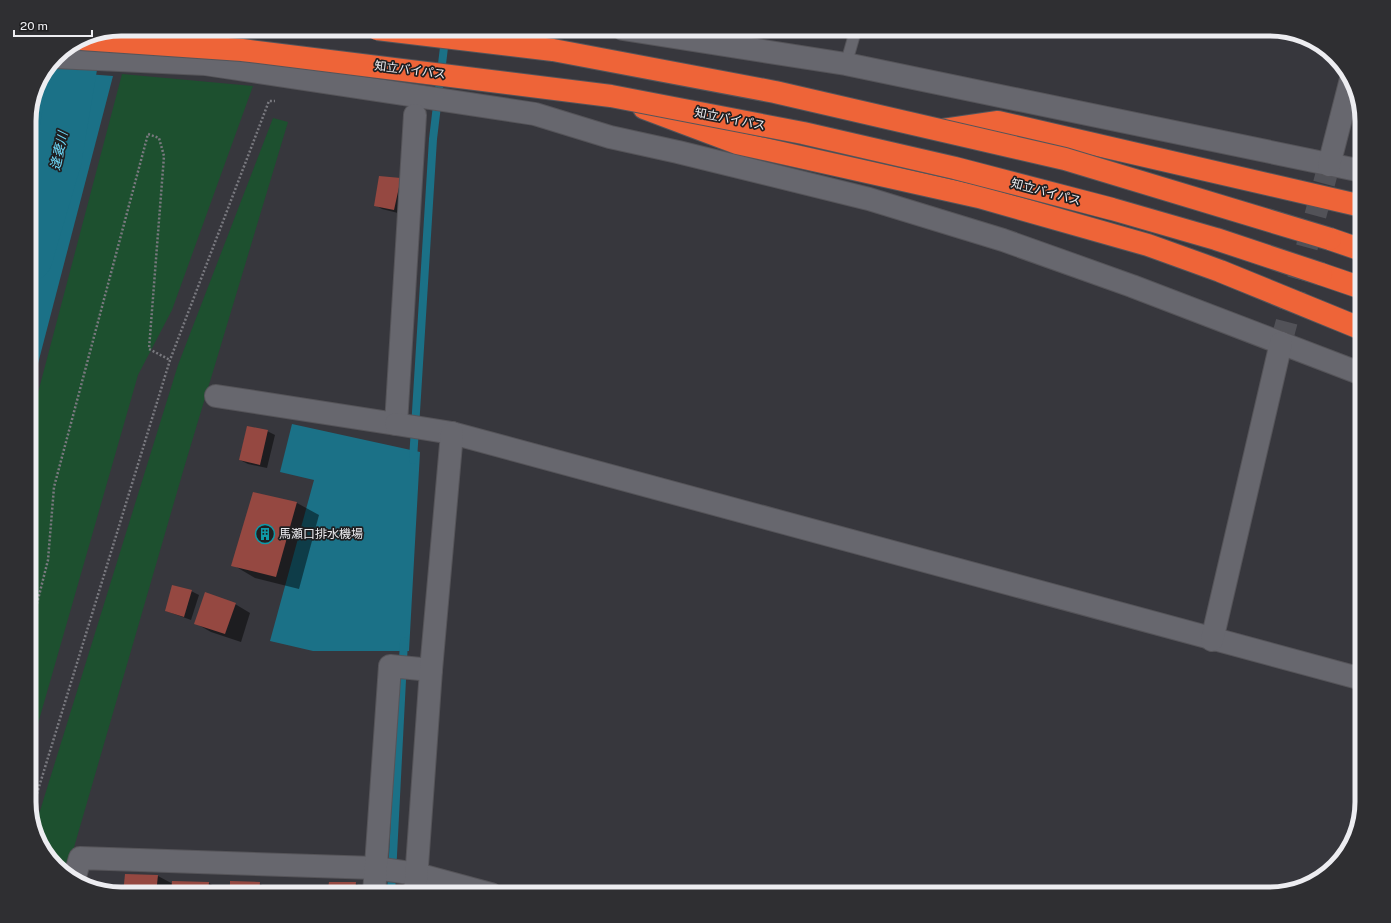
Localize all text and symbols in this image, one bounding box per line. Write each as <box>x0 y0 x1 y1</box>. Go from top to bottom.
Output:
scale bar <box>14 12 92 38</box>
text: 20 m <box>20 19 48 33</box>
street label: 知立バイパス <box>374 59 446 81</box>
street label: 知立バイパス <box>693 105 767 133</box>
water label: 逢妻川 <box>48 128 71 172</box>
street label: 知立バイパス <box>1010 176 1082 208</box>
building icon: 馬瀬口排水機場 <box>254 523 276 545</box>
place label: 馬瀬口排水機場 <box>279 527 363 541</box>

